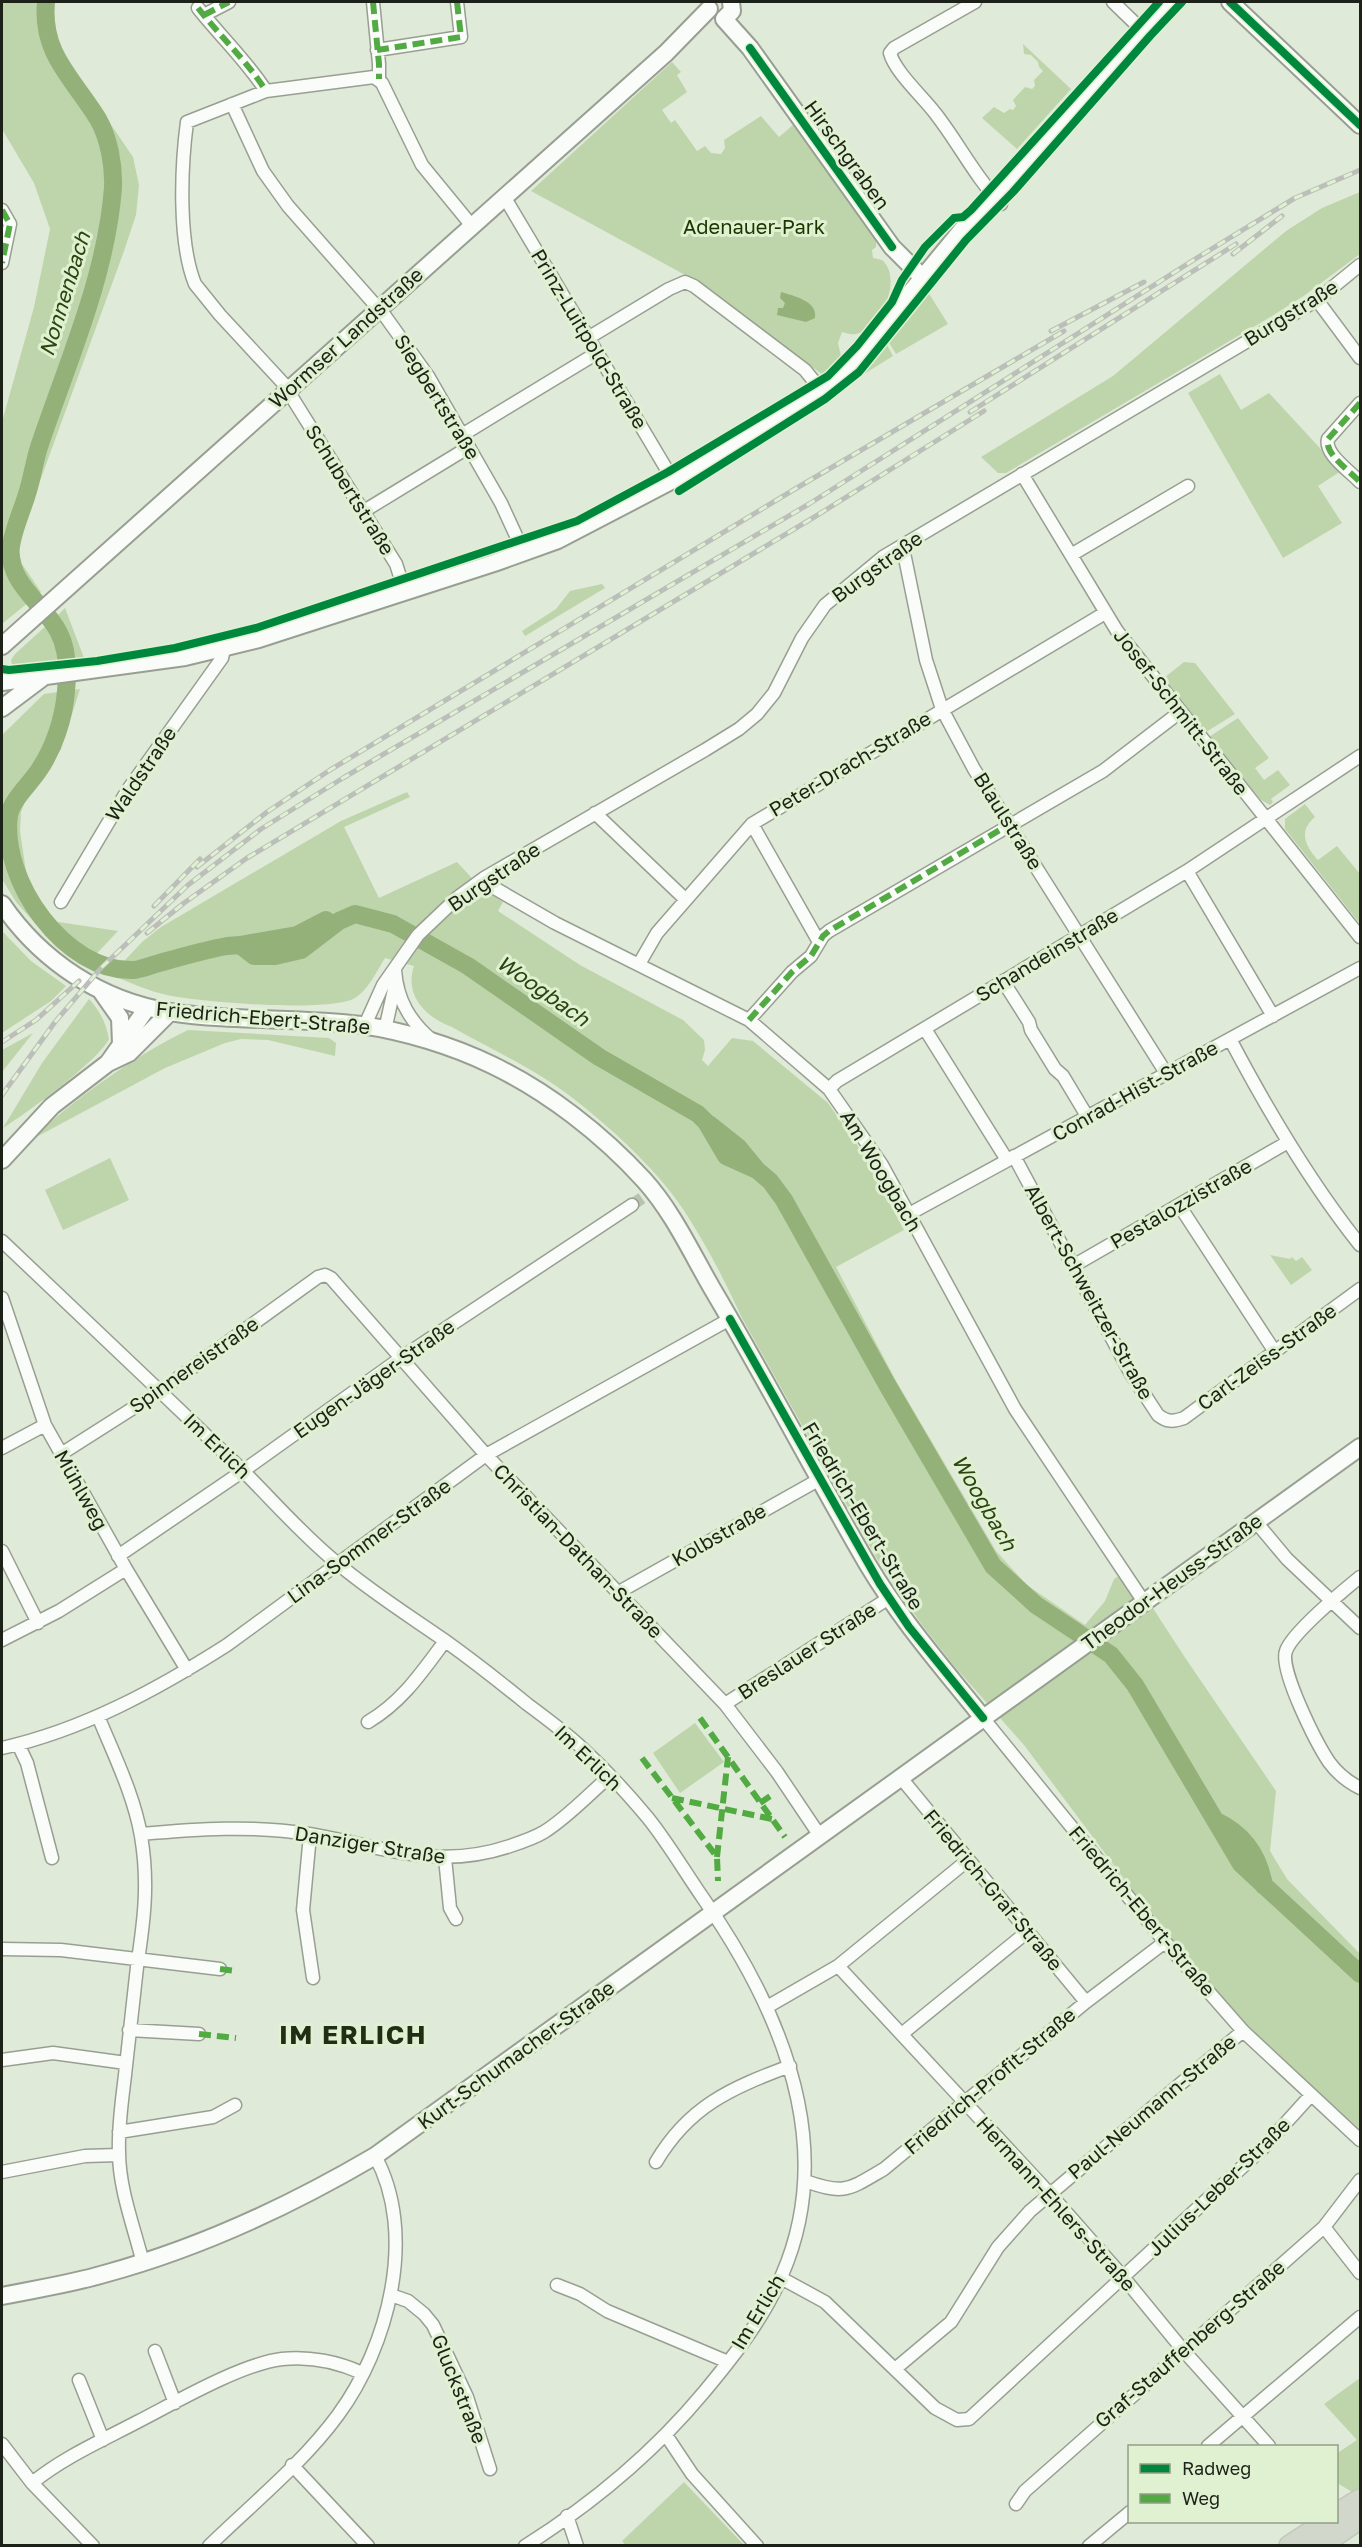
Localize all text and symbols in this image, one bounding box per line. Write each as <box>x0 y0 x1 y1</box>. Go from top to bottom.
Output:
street label: Hirschgraben <box>800 95 896 214</box>
park label: Adenauer-Park <box>683 214 825 238</box>
water label: Nonnenbach <box>33 227 96 359</box>
street label: Prinz-Luitpold-Straße <box>527 244 653 433</box>
street label: Wormser Landstraße <box>263 262 427 413</box>
street label: Burgstraße <box>1239 274 1342 350</box>
street label: Siegbertstraße <box>390 330 486 463</box>
street label: Schubertstraße <box>301 420 400 559</box>
street label: Burgstraße <box>826 525 926 607</box>
street label: Josef-Schmitt-Straße <box>1109 623 1254 799</box>
street label: Peter-Drach-Straße <box>764 705 935 821</box>
street label: Waldstraße <box>100 722 181 825</box>
street label: Blaulstraße <box>969 767 1048 874</box>
street label: Burgstraße <box>443 837 544 916</box>
street label: Schandeinstraße <box>971 902 1122 1006</box>
water label: Woogbach <box>492 949 596 1032</box>
street label: Friedrich-Ebert-Straße <box>155 996 371 1038</box>
street label: Conrad-Hist-Straße <box>1048 1035 1221 1146</box>
street label: Am Woogbach <box>836 1105 928 1236</box>
street label: Pestalozzistraße <box>1106 1153 1255 1253</box>
street label: Albert-Schweitzer-Straße <box>1021 1180 1159 1403</box>
street label: Carl-Zeiss-Straße <box>1192 1298 1341 1415</box>
street label: Spinnereistraße <box>124 1311 263 1418</box>
street label: Eugen-Jäger-Straße <box>288 1314 459 1443</box>
street label: Im Erlich <box>179 1407 256 1483</box>
street label: Friedrich-Ebert-Straße <box>798 1417 929 1614</box>
street label: Mühlweg <box>50 1445 114 1534</box>
water label: Woogbach <box>947 1450 1023 1556</box>
street label: Christian-Dathan-Straße <box>489 1458 668 1643</box>
street label: Lina-Sommer-Straße <box>282 1473 455 1608</box>
street label: Kolbstraße <box>667 1498 770 1571</box>
street label: Theodor-Heuss-Straße <box>1077 1508 1266 1655</box>
street label: Breslauer Straße <box>733 1597 880 1704</box>
street label: Im Erlich <box>550 1719 627 1795</box>
street label: Friedrich-Graf-Straße <box>919 1804 1068 1975</box>
street label: Danziger Straße <box>293 1820 447 1868</box>
street label: Friedrich-Ebert-Straße <box>1064 1820 1221 2000</box>
street label: Kurt-Schumacher-Straße <box>412 1975 619 2134</box>
street label: Friedrich-Profit-Straße <box>899 2002 1080 2159</box>
district label: IM ERLICH <box>279 2019 427 2050</box>
street label: Paul-Neumann-Straße <box>1062 2029 1240 2184</box>
street label: Hermann-Ehlers-Straße <box>972 2111 1141 2296</box>
street label: Julius-Leber-Straße <box>1142 2112 1295 2260</box>
street label: Graf-Stauffenberg-Straße <box>1089 2254 1289 2432</box>
street label: Im Erlich <box>725 2269 789 2354</box>
street label: Gluckstraße <box>427 2331 493 2447</box>
legend <box>1128 2445 1338 2523</box>
text: Radweg <box>1182 2457 1251 2479</box>
text: Weg <box>1182 2487 1220 2509</box>

